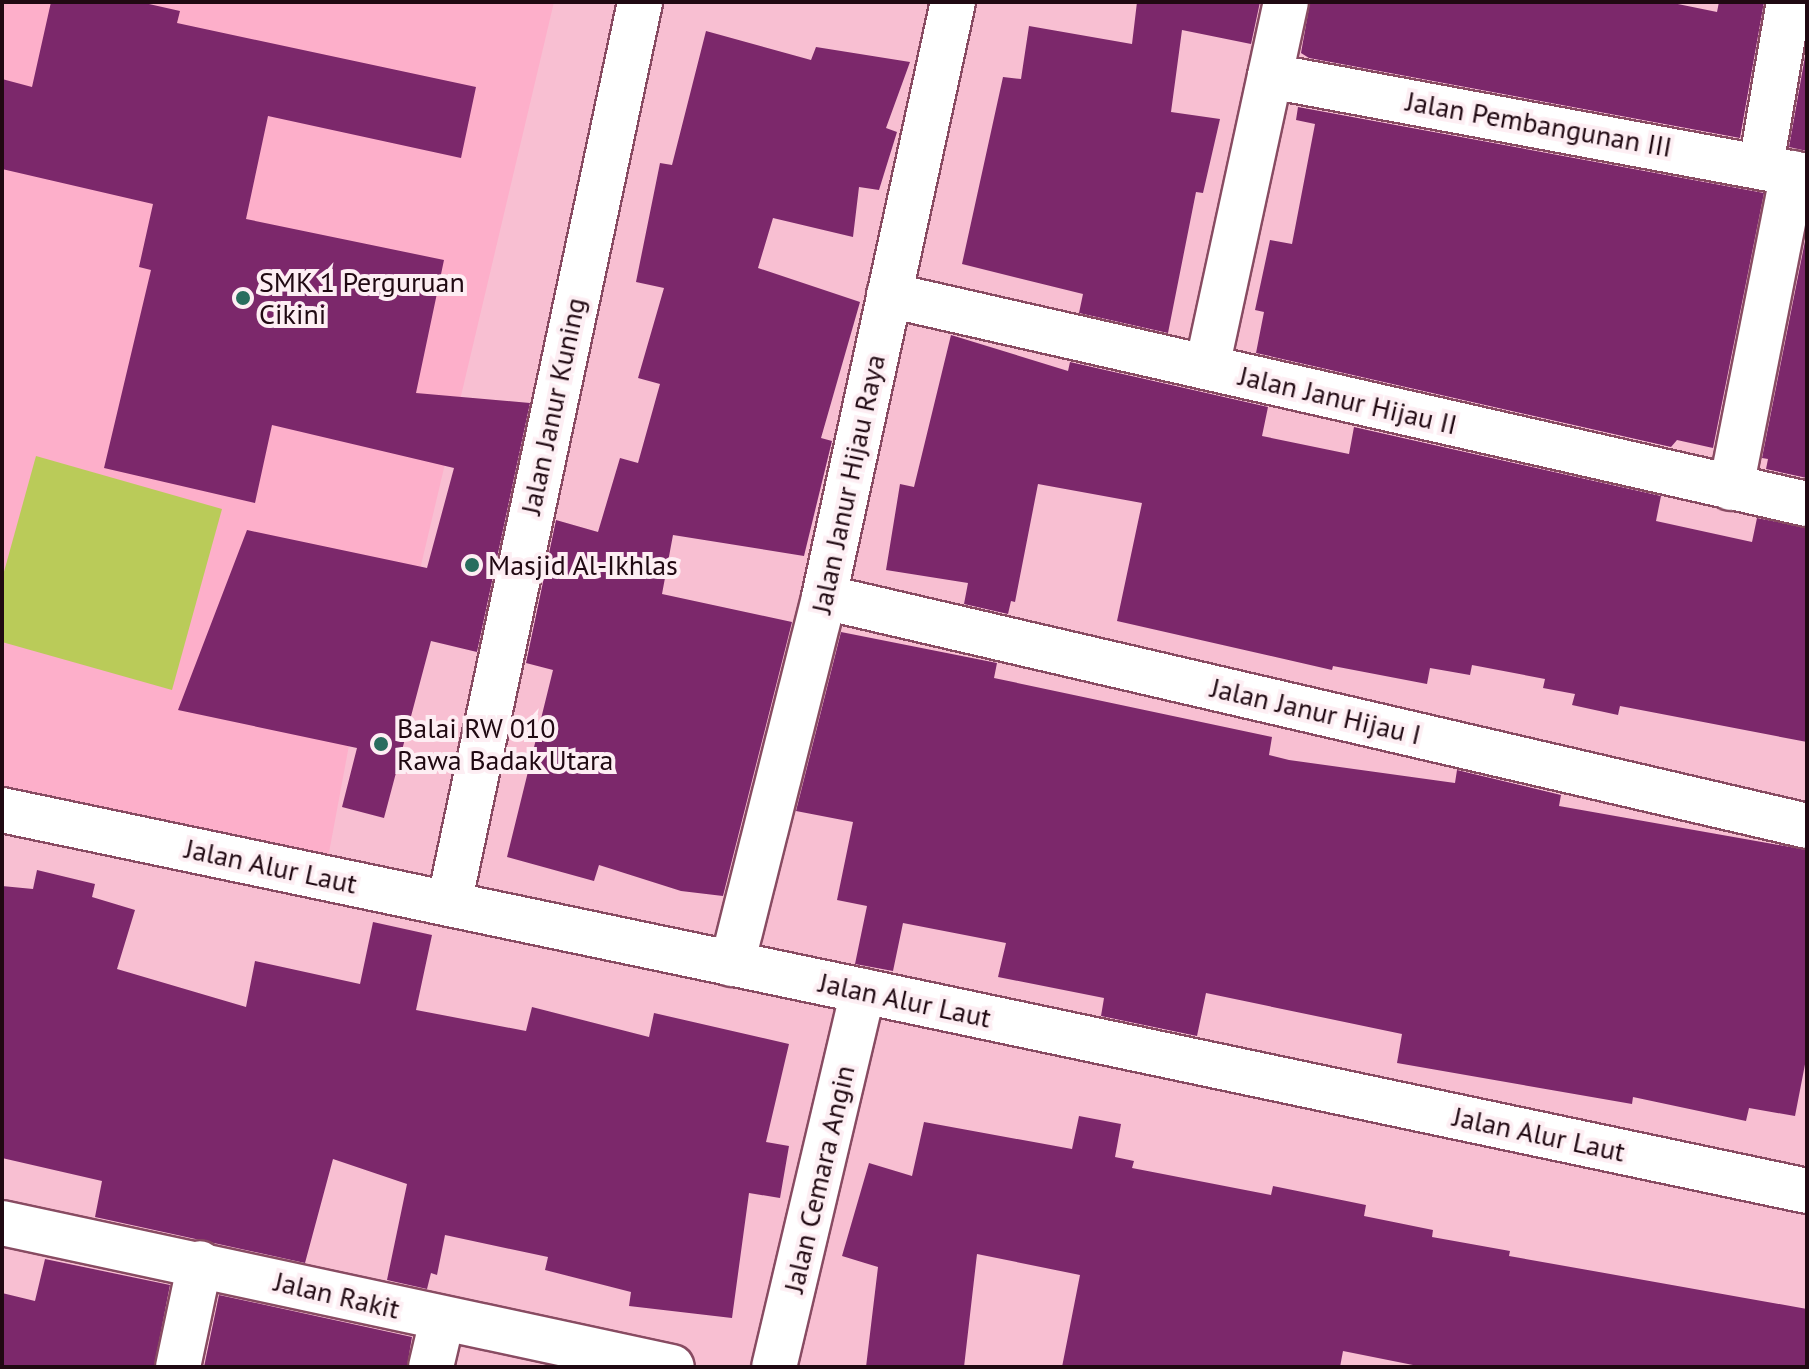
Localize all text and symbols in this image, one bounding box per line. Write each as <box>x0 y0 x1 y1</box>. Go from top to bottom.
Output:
street label: Jalan Pembangunan III <box>1403 84 1675 164</box>
place label: SMK 1 Perguruan Cikini <box>259 265 466 331</box>
marker: SMK 1 Perguruan Cikini <box>234 289 252 307</box>
street label: Jalan Janur Kuning <box>514 294 592 518</box>
street label: Jalan Janur Hijau Raya <box>804 351 892 617</box>
street label: Jalan Janur Hijau II <box>1236 359 1460 441</box>
place label: Masjid Al-Ikhlas <box>488 548 679 582</box>
marker: Masjid Al-Ikhlas <box>463 556 481 574</box>
street label: Jalan Janur Hijau I <box>1208 670 1424 752</box>
place label: Balai RW 010 Rawa Badak Utara <box>397 711 614 777</box>
marker: Balai RW 010 Rawa Badak Utara <box>372 735 390 753</box>
street label: Jalan Alur Laut <box>181 831 361 901</box>
street label: Jalan Alur Laut <box>815 965 995 1035</box>
street label: Jalan Cemara Angin <box>776 1062 862 1296</box>
street label: Jalan Alur Laut <box>1449 1099 1629 1169</box>
street label: Jalan Rakit <box>271 1264 403 1326</box>

